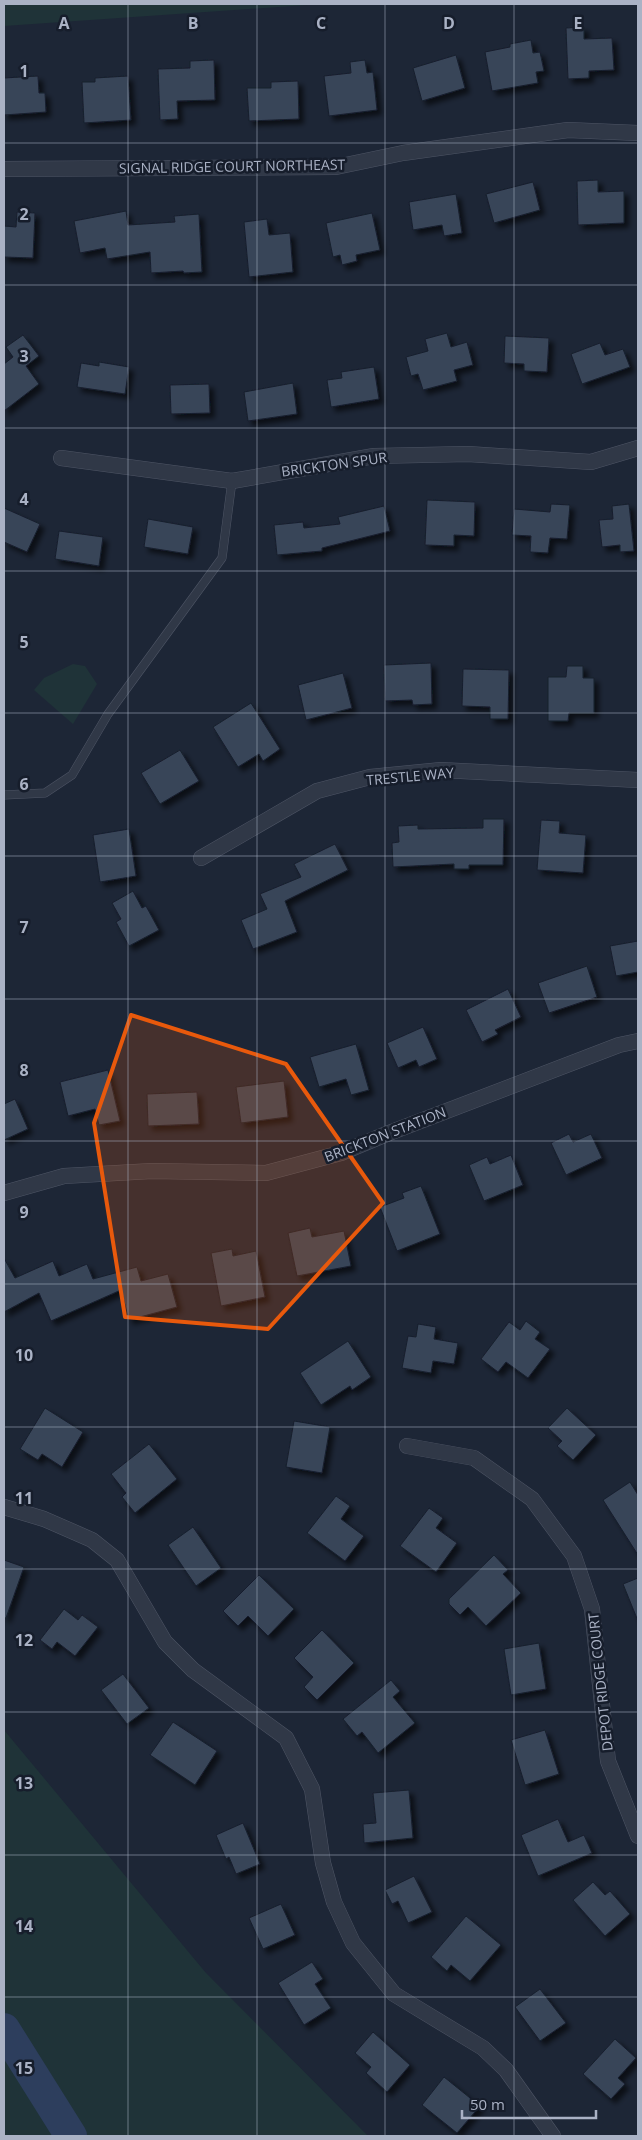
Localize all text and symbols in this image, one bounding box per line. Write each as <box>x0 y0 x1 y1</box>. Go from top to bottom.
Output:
text: A <box>58 12 70 34</box>
text: B <box>188 12 198 34</box>
text: C <box>316 12 326 34</box>
text: D <box>443 12 455 34</box>
text: E <box>574 12 583 34</box>
text: 1 <box>19 60 29 82</box>
street label: SIGNAL RIDGE COURT NORTHEAST <box>119 155 346 177</box>
text: 2 <box>19 203 29 225</box>
text: 3 <box>19 345 29 367</box>
street label: BRICKTON SPUR <box>280 447 389 481</box>
text: 4 <box>19 488 29 510</box>
text: 5 <box>19 631 29 653</box>
street label: TRESTLE WAY <box>365 763 455 789</box>
text: 6 <box>19 773 29 795</box>
text: 7 <box>19 916 29 938</box>
text: 8 <box>19 1059 29 1081</box>
street label: BRICKTON STATION <box>321 1102 449 1166</box>
text: 9 <box>19 1201 29 1223</box>
text: 10 <box>15 1344 33 1366</box>
text: 11 <box>15 1487 33 1509</box>
street label: DEPOT RIDGE COURT <box>583 1612 617 1752</box>
text: 12 <box>15 1629 33 1651</box>
text: 13 <box>15 1772 33 1794</box>
text: 14 <box>15 1915 33 1937</box>
text: 15 <box>15 2057 33 2079</box>
scale bar <box>462 2088 596 2120</box>
text: 50 m <box>470 2094 505 2114</box>

